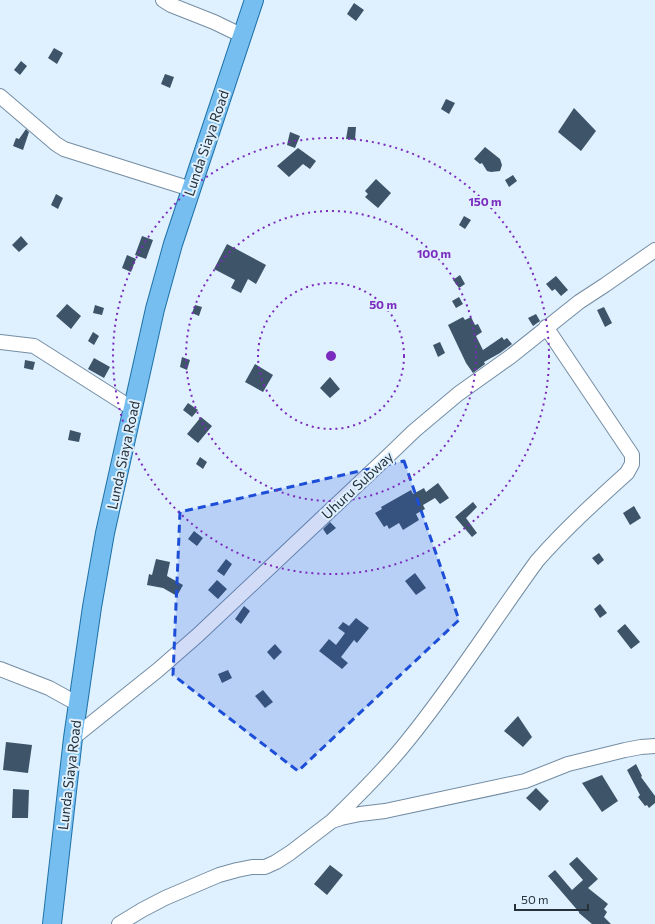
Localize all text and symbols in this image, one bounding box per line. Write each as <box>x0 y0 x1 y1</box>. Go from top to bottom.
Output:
street label: Lunda Siaya Road <box>180 88 232 198</box>
text: 150 m <box>468 194 502 208</box>
text: 100 m <box>417 246 451 260</box>
text: 50 m <box>369 297 397 311</box>
centre of rings <box>324 349 338 363</box>
street label: Lunda Siaya Road <box>103 399 143 511</box>
street label: Uhuru Subway <box>318 447 396 523</box>
street label: Lunda Siaya Road <box>54 719 84 831</box>
scale bar <box>515 886 588 912</box>
text: 50 m <box>521 892 549 906</box>

